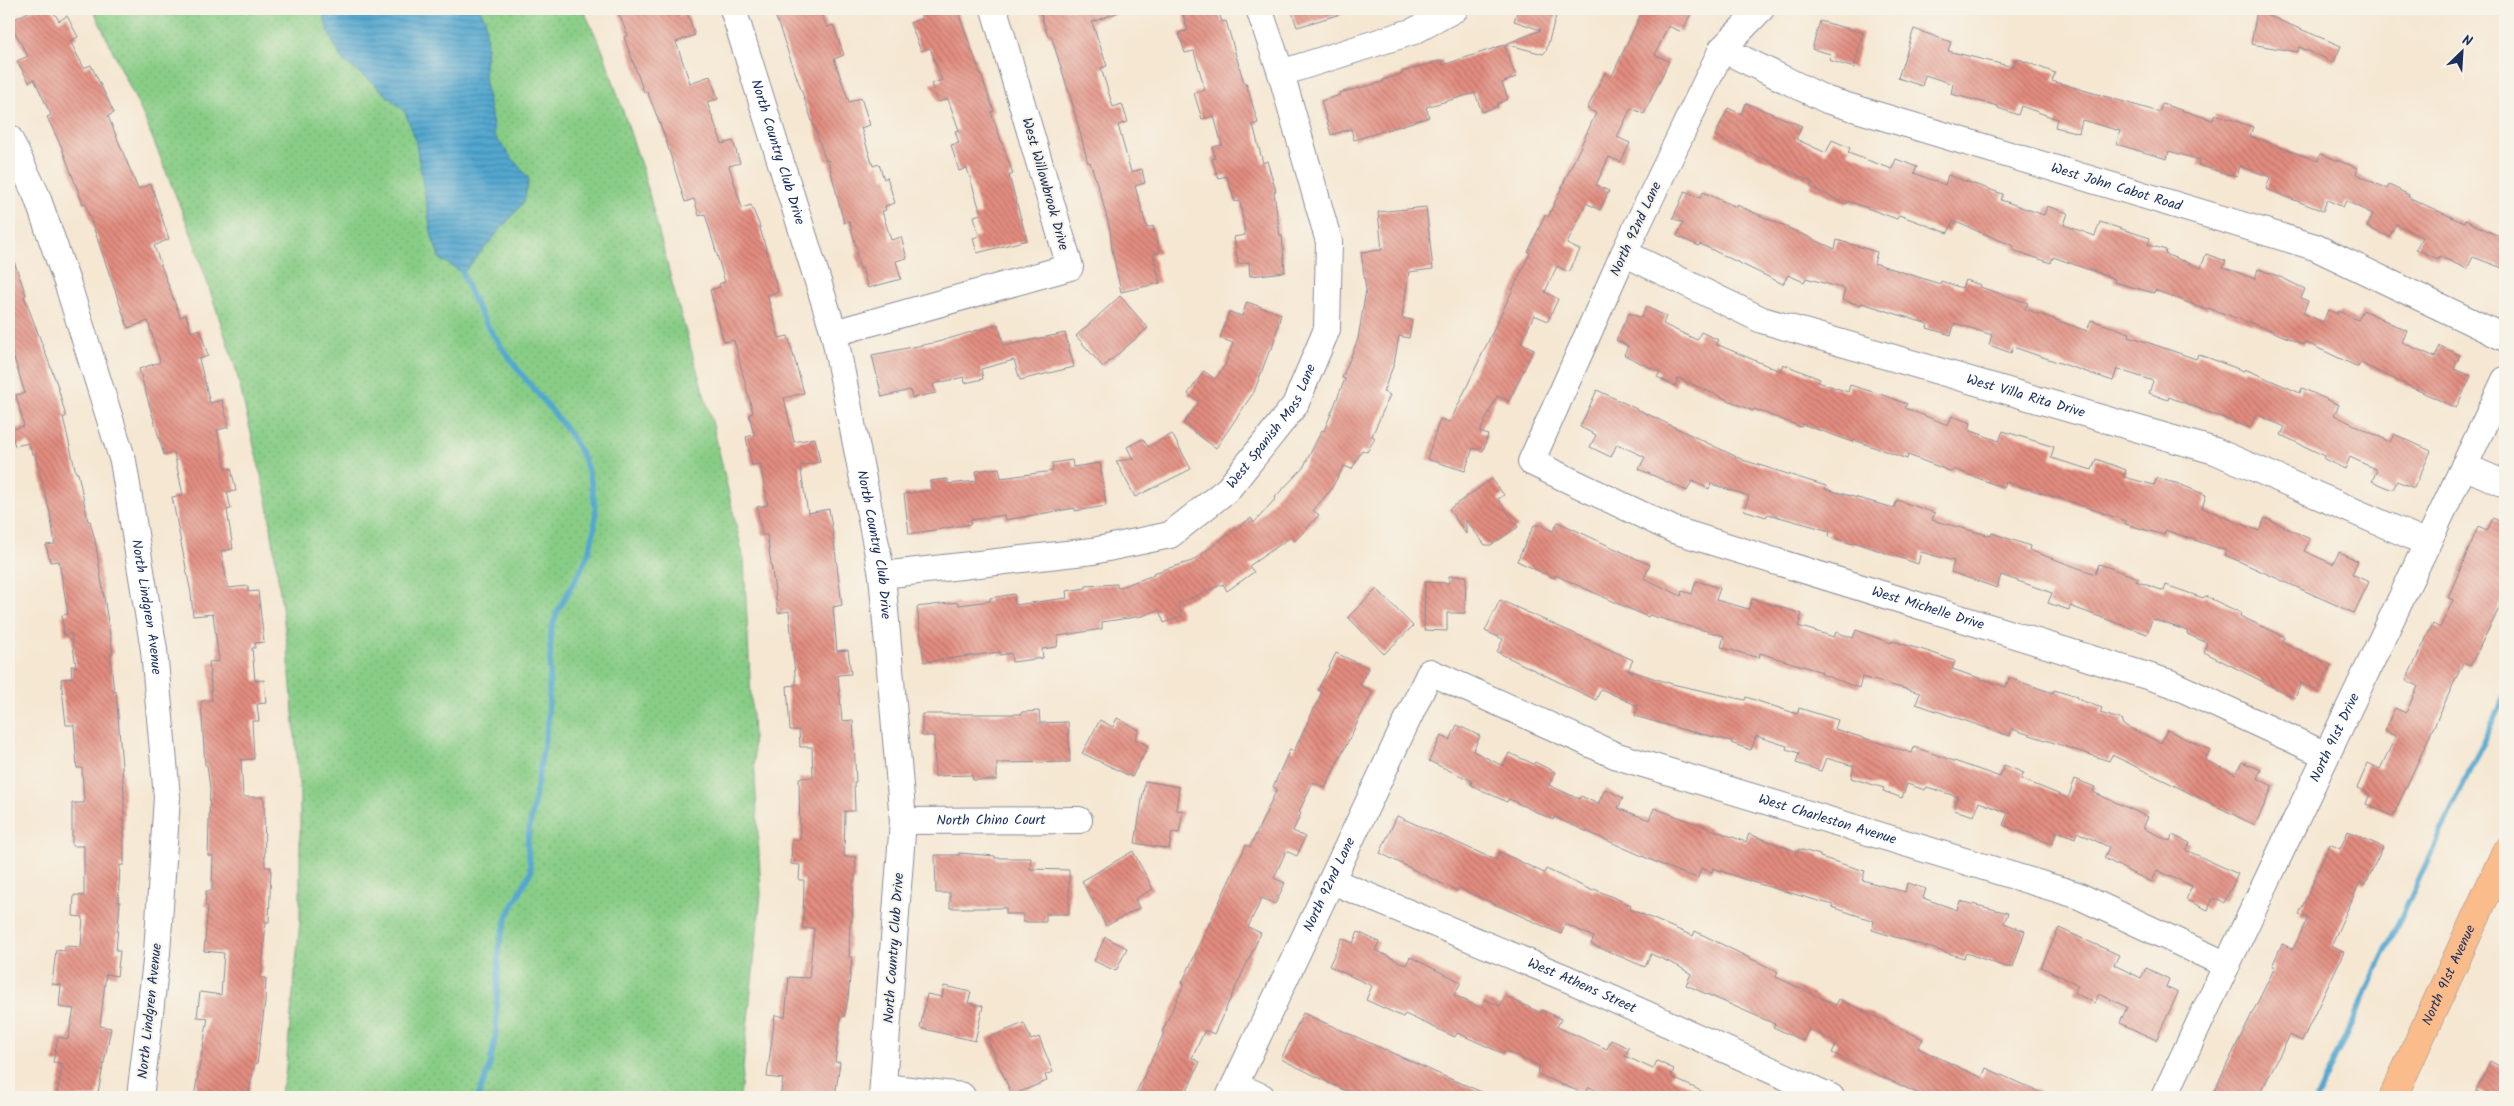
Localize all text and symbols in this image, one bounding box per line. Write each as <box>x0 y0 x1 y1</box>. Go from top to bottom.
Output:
north arrow <box>2436 28 2486 78</box>
text: N <box>2458 29 2476 53</box>
street label: North Country Club Drive <box>745 77 811 228</box>
street label: West Willowbrook Drive <box>1016 115 1075 254</box>
street label: West John Cabot Road <box>2048 157 2185 218</box>
street label: North 92nd Lane <box>1604 178 1668 280</box>
street label: West Spanish Moss Lane <box>1221 360 1322 493</box>
street label: West Villa Rita Drive <box>1964 369 2088 424</box>
street label: North Country Club Drive <box>850 468 897 621</box>
street label: North Lindgren Avenue <box>125 538 167 676</box>
street label: West Michelle Drive <box>1869 581 1988 636</box>
street label: North 91st Drive <box>2304 689 2366 786</box>
street label: West Charleston Avenue <box>1756 788 1900 851</box>
street label: North Chino Court <box>936 809 1046 832</box>
street label: North 92nd Lane <box>1298 833 1362 935</box>
street label: North Country Club Drive <box>878 871 910 1024</box>
street label: North 91st Avenue <box>2416 921 2482 1029</box>
street label: North Lindgren Avenue <box>132 941 168 1080</box>
street label: West Athens Street <box>1524 952 1640 1019</box>

